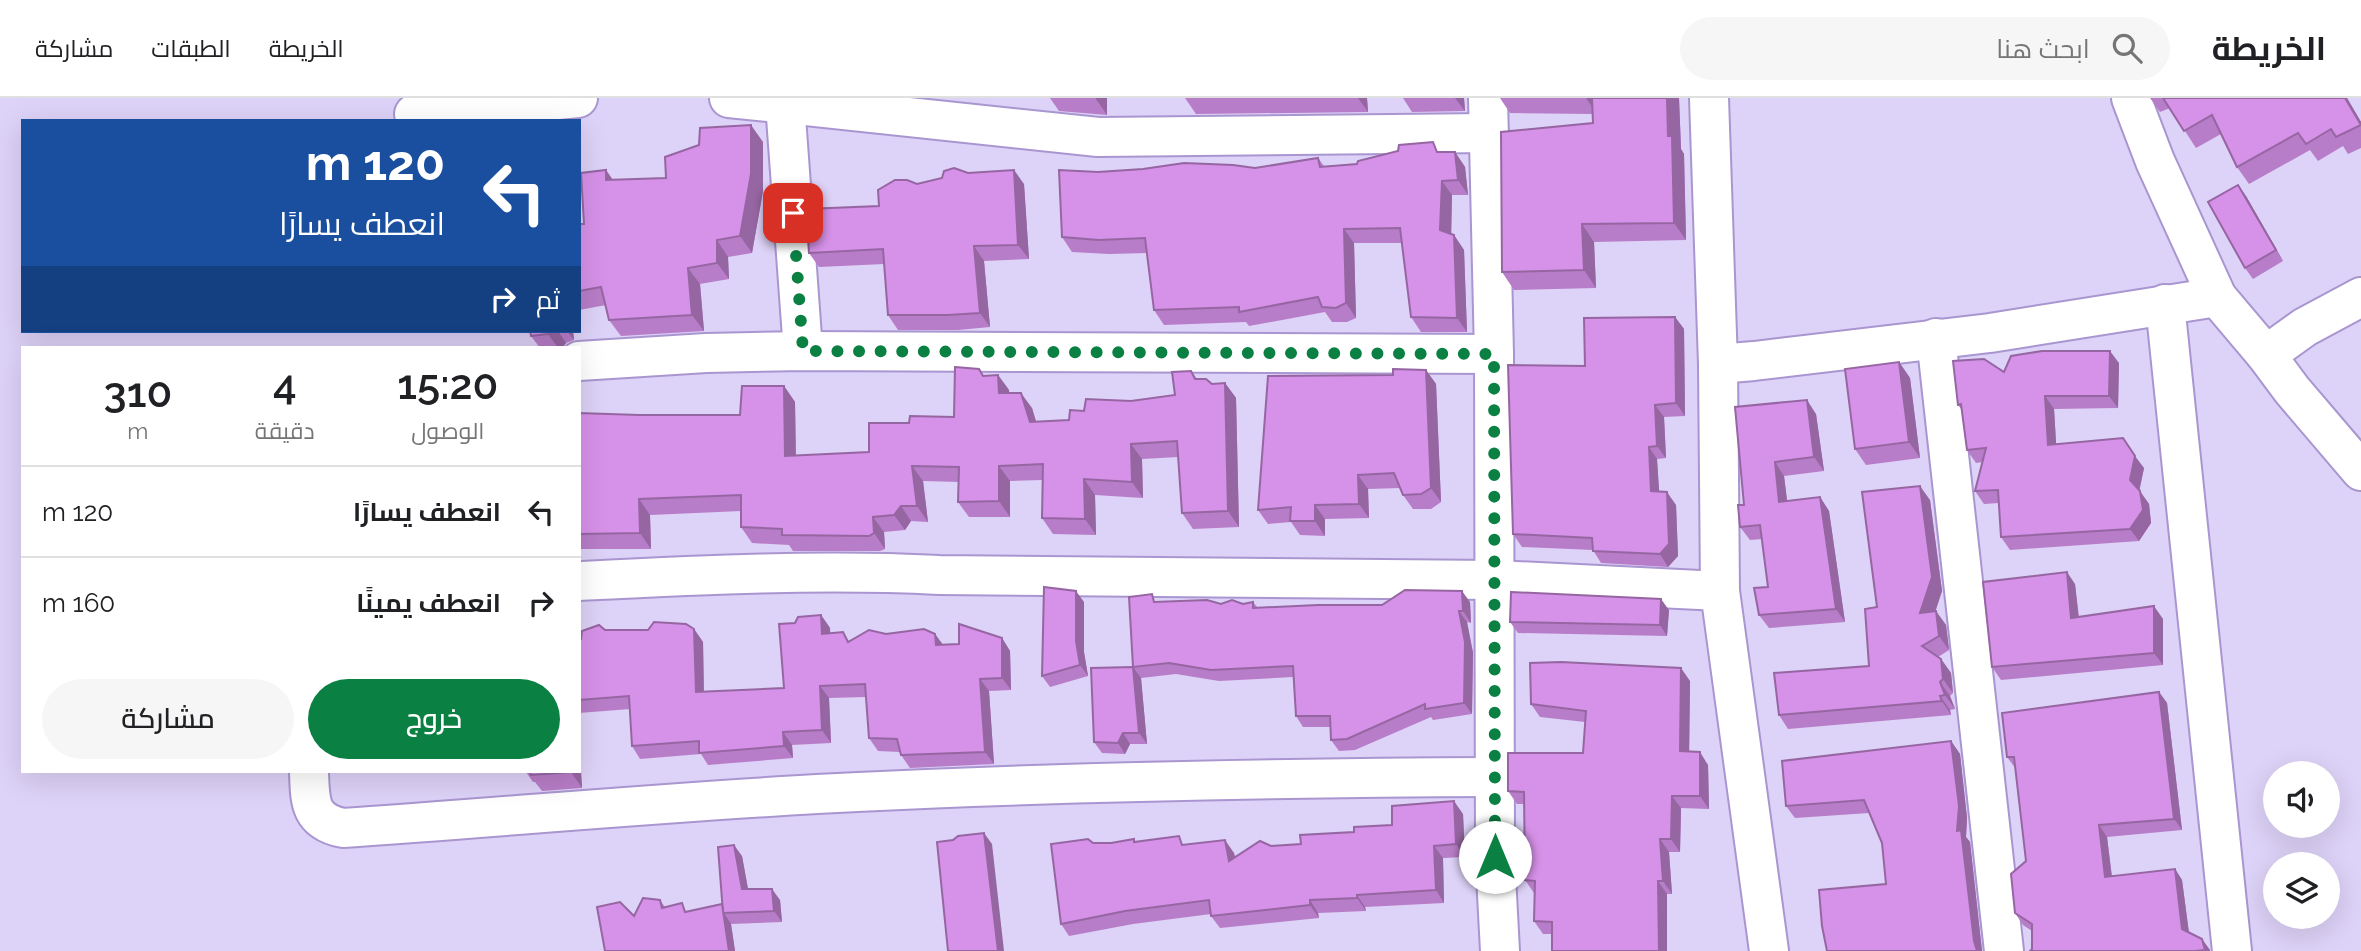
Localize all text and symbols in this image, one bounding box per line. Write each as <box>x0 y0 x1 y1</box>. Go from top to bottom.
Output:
search box <box>1680 17 2170 80</box>
icon: search <box>2108 29 2146 67</box>
text: الخريطة <box>2212 29 2326 68</box>
text: مشاركة <box>35 34 113 63</box>
text: الطبقات <box>151 34 231 63</box>
text: الخريطة <box>269 34 344 63</box>
text: ابحث هنا <box>1996 34 2090 64</box>
text: 120 m <box>306 134 445 191</box>
icon: left <box>469 147 560 238</box>
pin <box>763 183 823 243</box>
icon: arrive <box>774 194 812 232</box>
text: انعطف يسارًا <box>279 205 445 242</box>
icon: right <box>484 280 522 318</box>
text: ثم <box>536 285 560 315</box>
text: 4 <box>273 360 297 409</box>
text: 15:20 <box>397 360 498 409</box>
text: 310 <box>104 368 172 417</box>
text: m <box>127 417 149 444</box>
text: دقيقة <box>255 417 315 444</box>
text: الوصول <box>411 417 484 444</box>
icon: left <box>522 493 560 531</box>
text: 120 m <box>42 497 113 527</box>
text: انعطف يسارًا <box>353 497 501 527</box>
icon: right <box>522 584 560 622</box>
text: 160 m <box>42 588 115 618</box>
text: انعطف يمينًا <box>356 588 501 618</box>
button: مشاركة <box>42 679 294 759</box>
button: خروج <box>308 679 560 759</box>
map controls <box>2263 761 2340 929</box>
button: sound <box>2263 761 2340 838</box>
position arrow <box>1458 820 1532 894</box>
button: layers <box>2263 852 2340 929</box>

